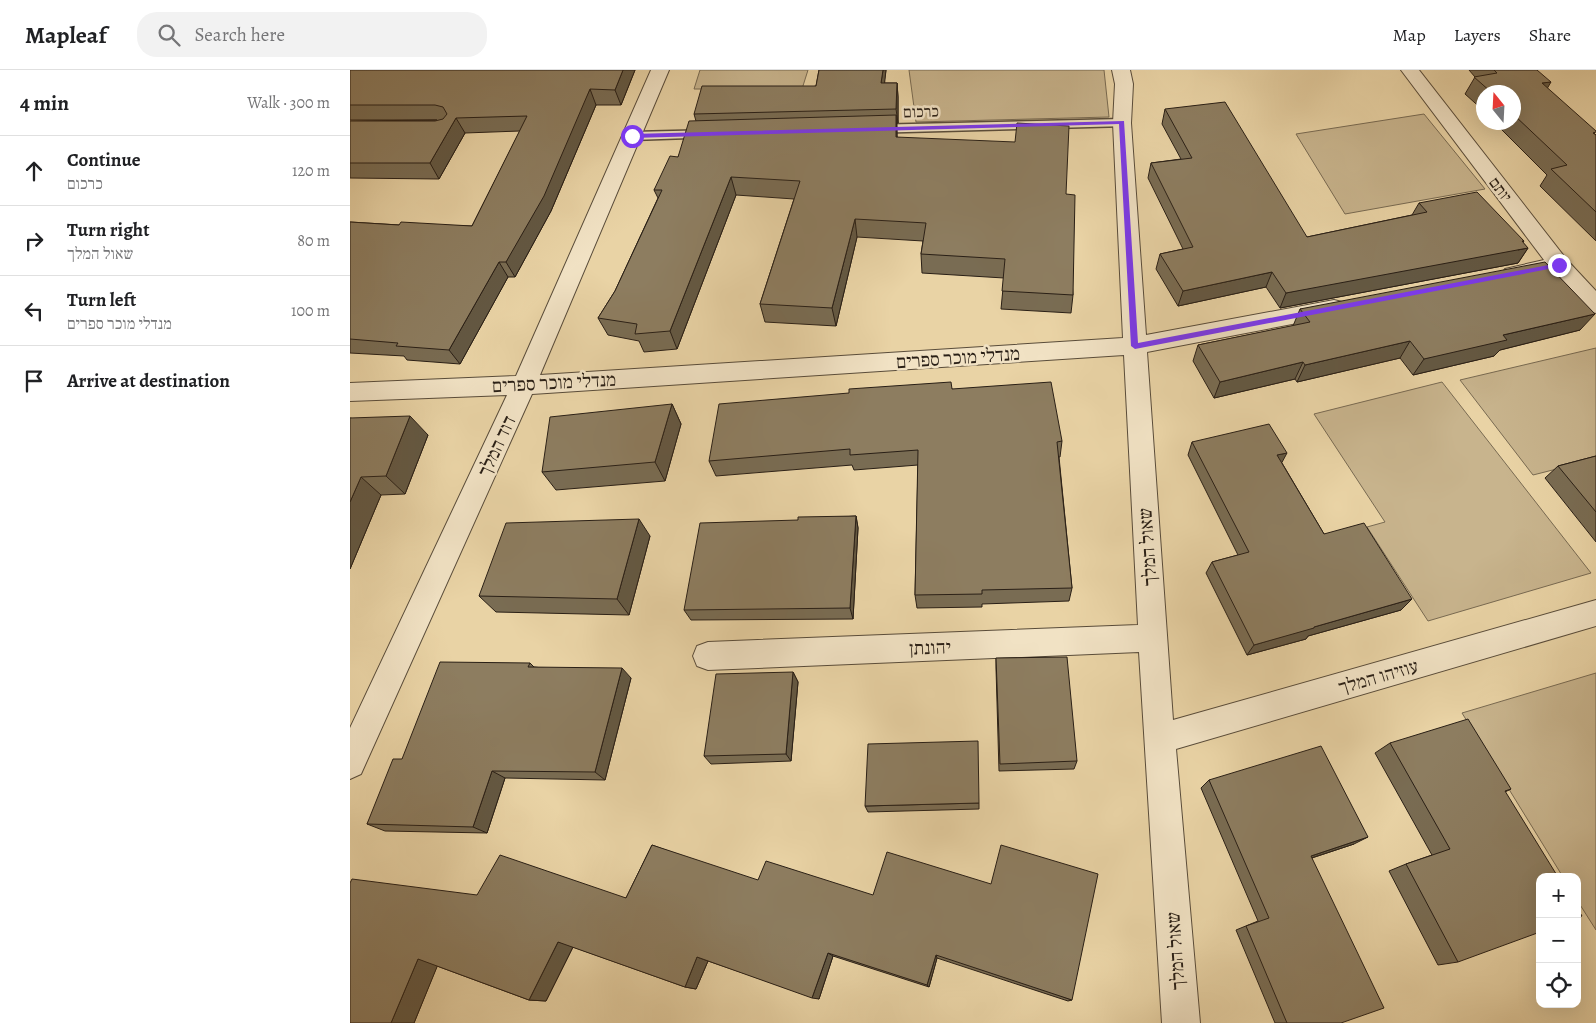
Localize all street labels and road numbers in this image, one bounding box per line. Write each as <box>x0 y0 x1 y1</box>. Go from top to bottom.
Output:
street label: כרכום <box>903 100 939 124</box>
street label: יותם <box>1484 173 1517 207</box>
street label: מנדלי מוכר ספרים <box>895 341 1021 375</box>
street label: מנדלי מוכר ספרים <box>491 367 617 399</box>
street label: דוד המלך <box>471 412 522 481</box>
street label: שאול המלך <box>1132 507 1164 587</box>
street label: יהונתן <box>909 634 951 662</box>
street label: עוזיהו המלך <box>1335 653 1421 701</box>
street label: שאול המלך <box>1160 911 1192 991</box>

